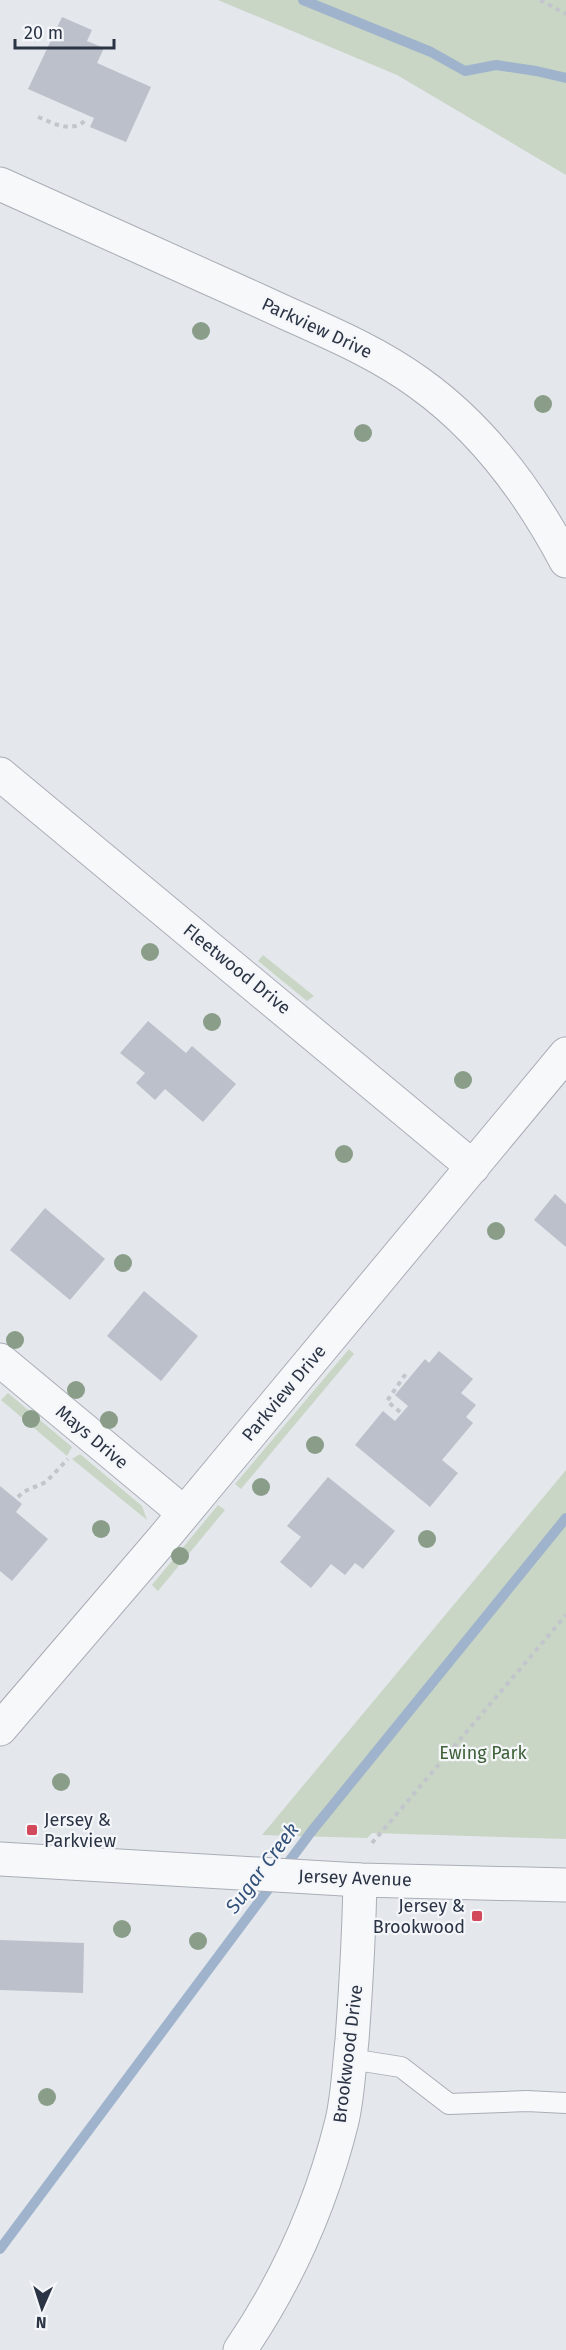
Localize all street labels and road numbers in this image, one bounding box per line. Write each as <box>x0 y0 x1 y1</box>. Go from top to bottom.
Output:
street label: Parkview Drive <box>258 293 376 363</box>
street label: Fleetwood Drive <box>179 919 295 1019</box>
street label: Parkview Drive <box>237 1340 331 1446</box>
street label: Mays Drive <box>51 1400 133 1474</box>
street label: Jersey Avenue <box>298 1865 412 1891</box>
street label: Brookwood Drive <box>329 1984 367 2124</box>

